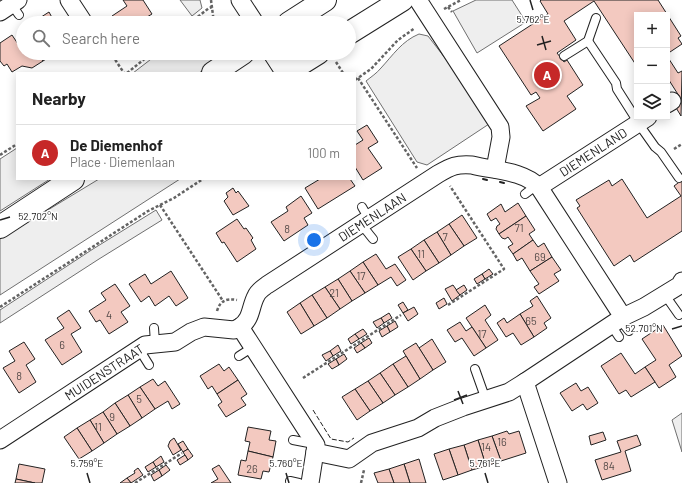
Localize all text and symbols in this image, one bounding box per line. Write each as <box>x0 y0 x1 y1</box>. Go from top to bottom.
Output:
map controls <box>634 12 670 120</box>
button: + <box>634 12 670 48</box>
text: 5.762°E <box>516 13 550 25</box>
search box <box>16 16 356 60</box>
icon: search <box>30 27 52 49</box>
text: Search here <box>62 29 140 47</box>
button: − <box>634 48 670 84</box>
pin: A <box>534 60 560 90</box>
button: layers <box>634 84 670 120</box>
text: Nearby <box>32 88 86 108</box>
street label: DIEMENLAND <box>556 124 630 180</box>
text: De Diemenhof <box>70 136 163 154</box>
text: A <box>41 145 49 161</box>
text: 100 m <box>307 145 340 161</box>
text: Place · Diemenlaan <box>70 154 175 170</box>
street label: DIEMENLAAN <box>335 189 409 245</box>
text: 52.702°N <box>18 210 58 222</box>
house number: 71 <box>514 221 524 234</box>
house number: 8 <box>284 222 290 235</box>
your location <box>304 230 324 250</box>
house number: 7 <box>442 230 448 243</box>
house number: 11 <box>417 247 425 260</box>
house number: 69 <box>534 250 546 263</box>
house number: 17 <box>356 269 366 282</box>
house number: 21 <box>329 286 339 299</box>
house number: 4 <box>106 308 112 321</box>
house number: 65 <box>525 314 537 327</box>
text: 52.701°N <box>625 322 663 334</box>
house number: 17 <box>477 327 487 340</box>
house number: 6 <box>59 338 65 351</box>
street label: MUIDENSTRAAT <box>61 340 147 404</box>
house number: 8 <box>16 369 22 382</box>
house number: 5 <box>136 392 142 405</box>
house number: 9 <box>109 410 115 423</box>
house number: 11 <box>94 420 102 433</box>
house number: 16 <box>497 435 507 448</box>
house number: 14 <box>481 440 491 453</box>
text: 5.759°E <box>71 457 103 469</box>
text: 5.760°E <box>269 457 303 469</box>
text: 5.761°E <box>470 457 500 469</box>
house number: 84 <box>603 459 615 472</box>
house number: 26 <box>246 462 258 475</box>

